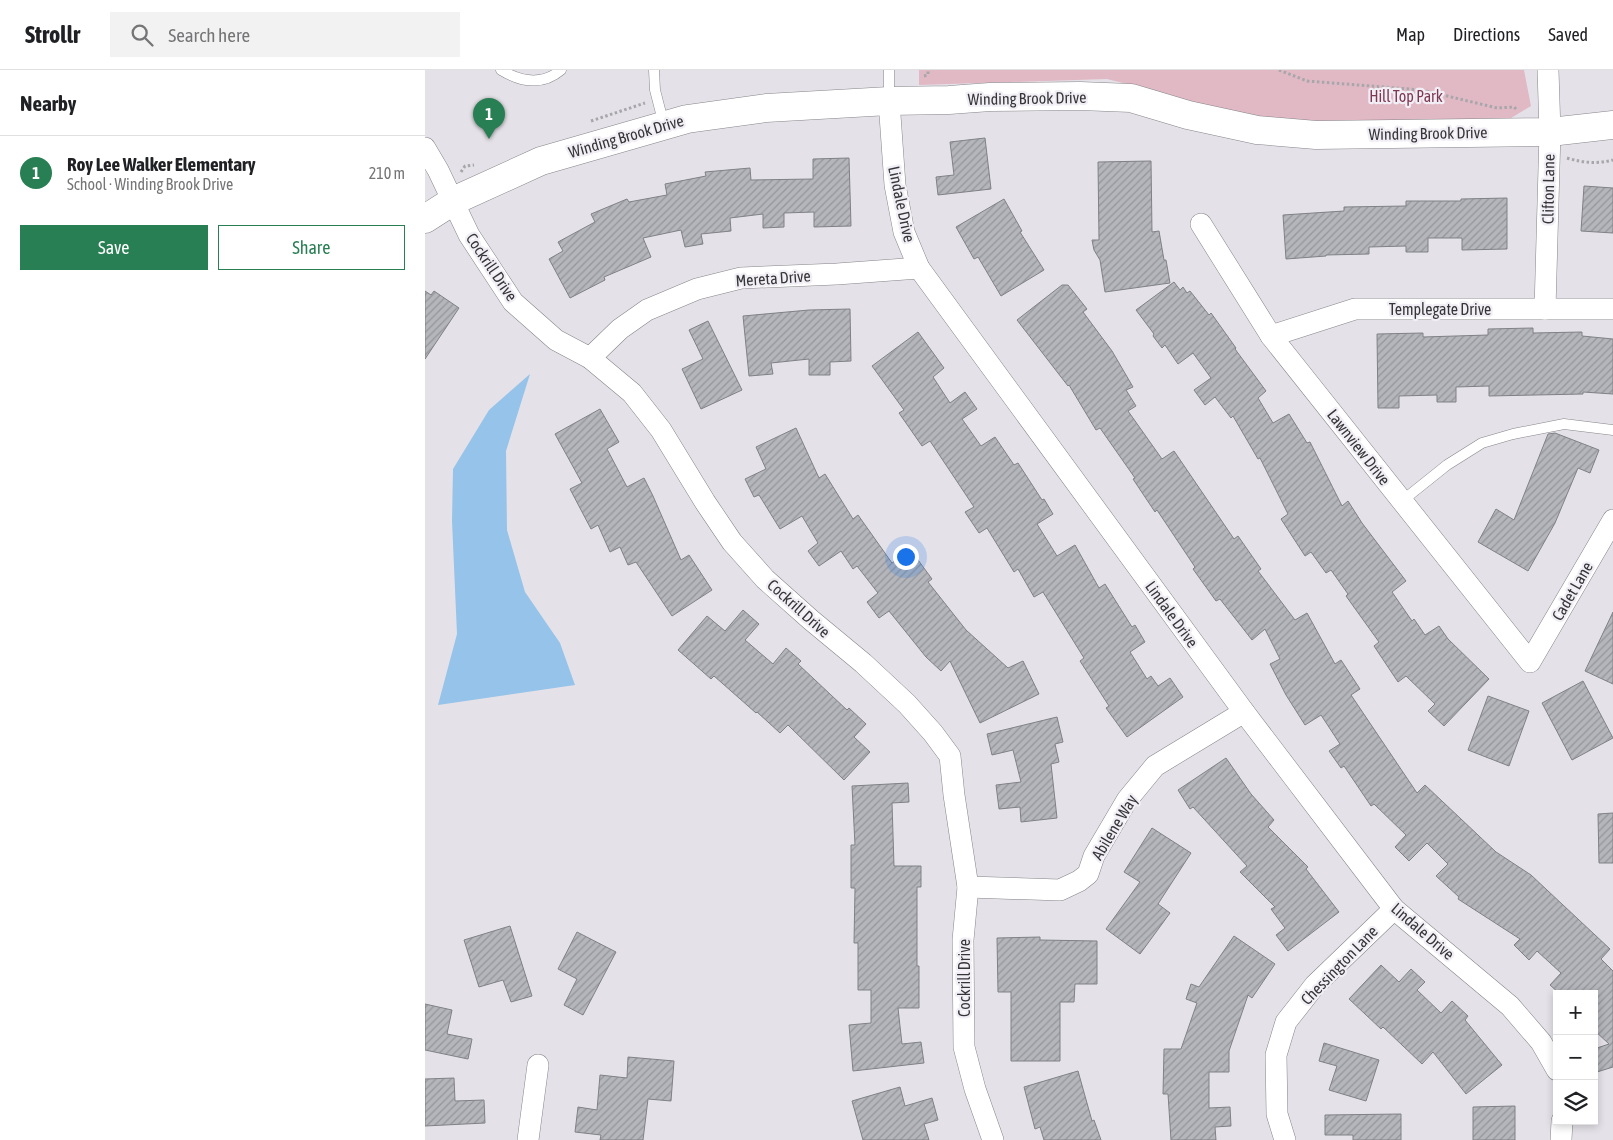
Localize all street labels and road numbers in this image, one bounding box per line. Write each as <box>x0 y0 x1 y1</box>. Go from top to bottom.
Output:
street label: Winding Brook Drive <box>967 88 1087 109</box>
street label: Winding Brook Drive <box>566 111 686 162</box>
street label: Winding Brook Drive <box>1368 123 1488 144</box>
street label: Clifton Lane <box>1538 154 1558 224</box>
street label: Lindale Drive <box>885 164 919 244</box>
street label: Cockrill Drive <box>463 230 521 304</box>
street label: Mereta Drive <box>735 266 811 290</box>
street label: Templegate Drive <box>1389 300 1491 319</box>
street label: Lawnview Drive <box>1324 406 1394 488</box>
street label: Cadet Lane <box>1548 558 1596 624</box>
street label: Cockrill Drive <box>764 575 834 641</box>
street label: Lindale Drive <box>1142 577 1202 651</box>
street label: Abilene Way <box>1088 791 1142 863</box>
street label: Lindale Drive <box>1388 899 1458 963</box>
street label: Chessington Lane <box>1297 922 1382 1009</box>
street label: Cockrill Drive <box>955 939 973 1017</box>

